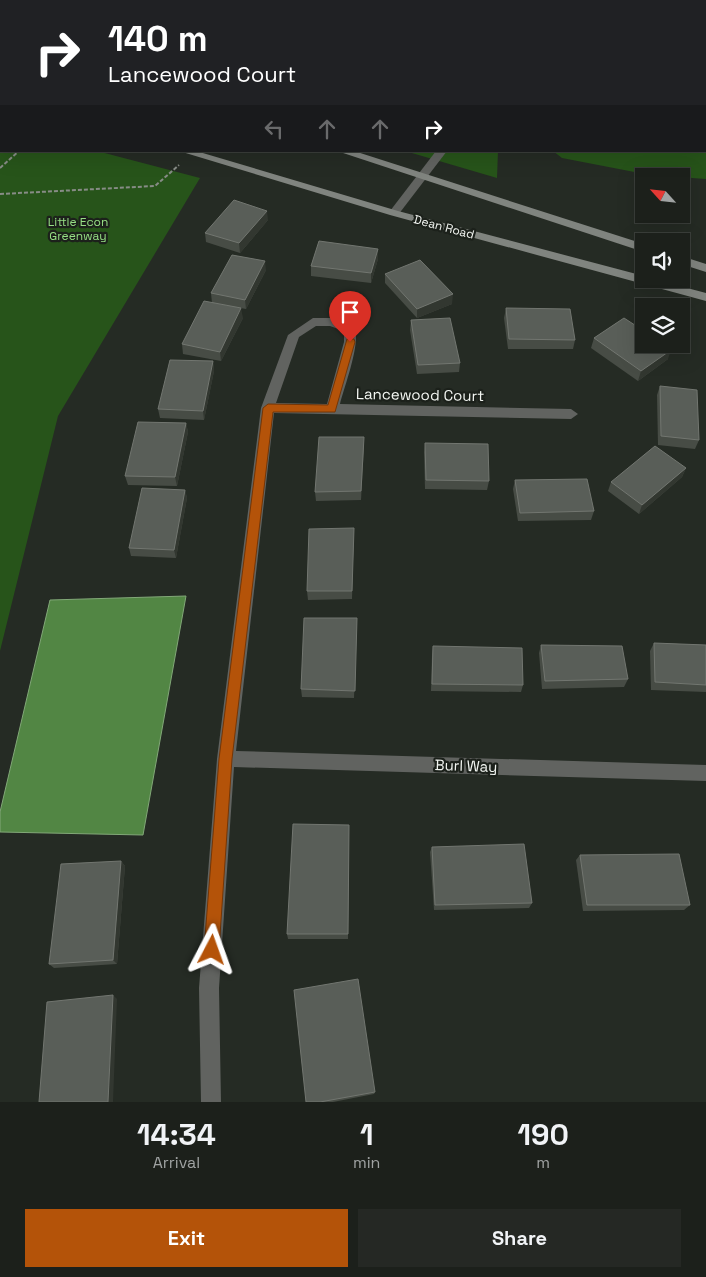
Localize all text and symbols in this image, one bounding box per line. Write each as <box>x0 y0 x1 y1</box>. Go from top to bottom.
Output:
text: 140 m <box>108 17 208 61</box>
icon: right <box>25 20 90 85</box>
text: Lancewood Court <box>108 60 296 88</box>
icon: left <box>260 115 288 143</box>
icon: ahead <box>313 115 341 143</box>
icon: ahead <box>366 115 394 143</box>
icon: right <box>419 115 447 143</box>
north arrow <box>635 168 690 222</box>
map controls <box>635 168 690 353</box>
street label: Dean Road <box>412 211 476 243</box>
park label: Little Econ Greenway <box>48 214 108 244</box>
button: sound <box>635 233 690 288</box>
pin <box>329 291 371 342</box>
icon: arrive <box>336 298 364 326</box>
button: layers <box>635 298 690 353</box>
street label: Lancewood Court <box>356 384 484 405</box>
street label: Burl Way <box>434 755 498 776</box>
position arrow <box>185 923 237 975</box>
text: 14:34 <box>137 1115 216 1154</box>
text: 1 <box>360 1115 373 1154</box>
text: 190 <box>517 1115 569 1154</box>
text: Arrival <box>153 1152 200 1173</box>
text: min <box>353 1152 380 1173</box>
text: m <box>536 1152 550 1173</box>
button: Exit <box>25 1209 348 1267</box>
button: Share <box>358 1209 681 1267</box>

